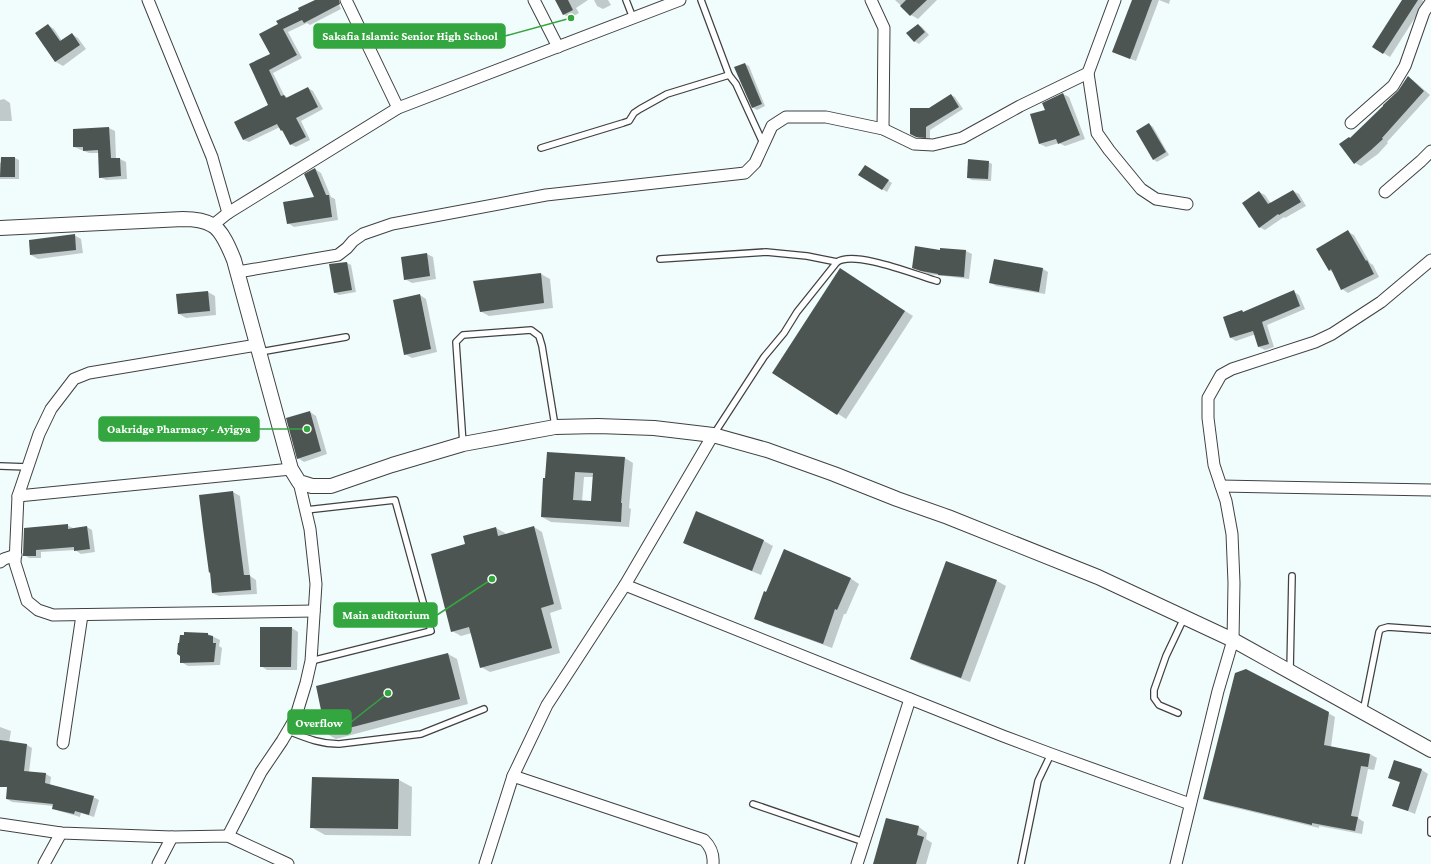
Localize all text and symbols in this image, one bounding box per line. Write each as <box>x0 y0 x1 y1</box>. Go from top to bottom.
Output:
callout: Sakafia Islamic Senior High School <box>314 24 505 48</box>
text: Sakafia Islamic Senior High School <box>322 29 498 43</box>
callout: Oakridge Pharmacy - Ayigya <box>99 417 259 441</box>
text: Oakridge Pharmacy - Ayigya <box>107 422 251 436</box>
callout: Main auditorium <box>334 603 437 627</box>
text: Main auditorium <box>342 608 431 622</box>
callout: Overflow <box>288 710 351 734</box>
text: Overflow <box>295 716 343 730</box>

